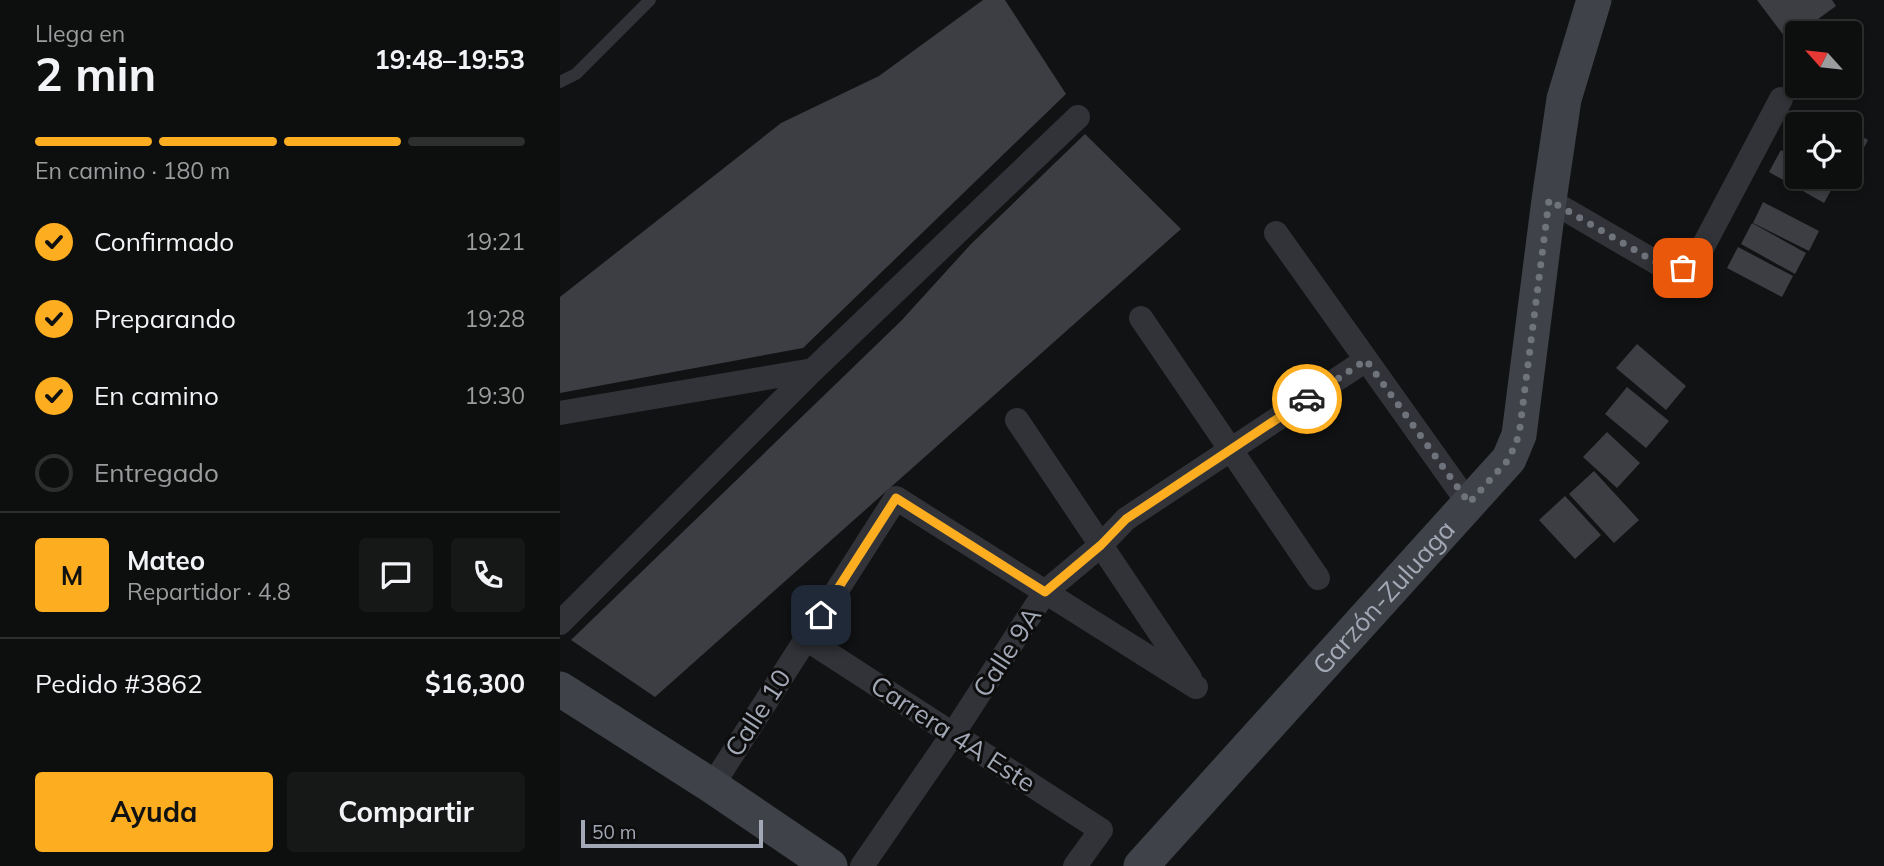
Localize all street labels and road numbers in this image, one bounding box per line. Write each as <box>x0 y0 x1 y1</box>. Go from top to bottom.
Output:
street label: Garzón-Zuluaga <box>1305 513 1462 681</box>
street label: Calle 9A <box>965 600 1048 703</box>
street label: Calle 10 <box>717 663 798 763</box>
street label: Carrera 4A Este <box>865 668 1042 799</box>

